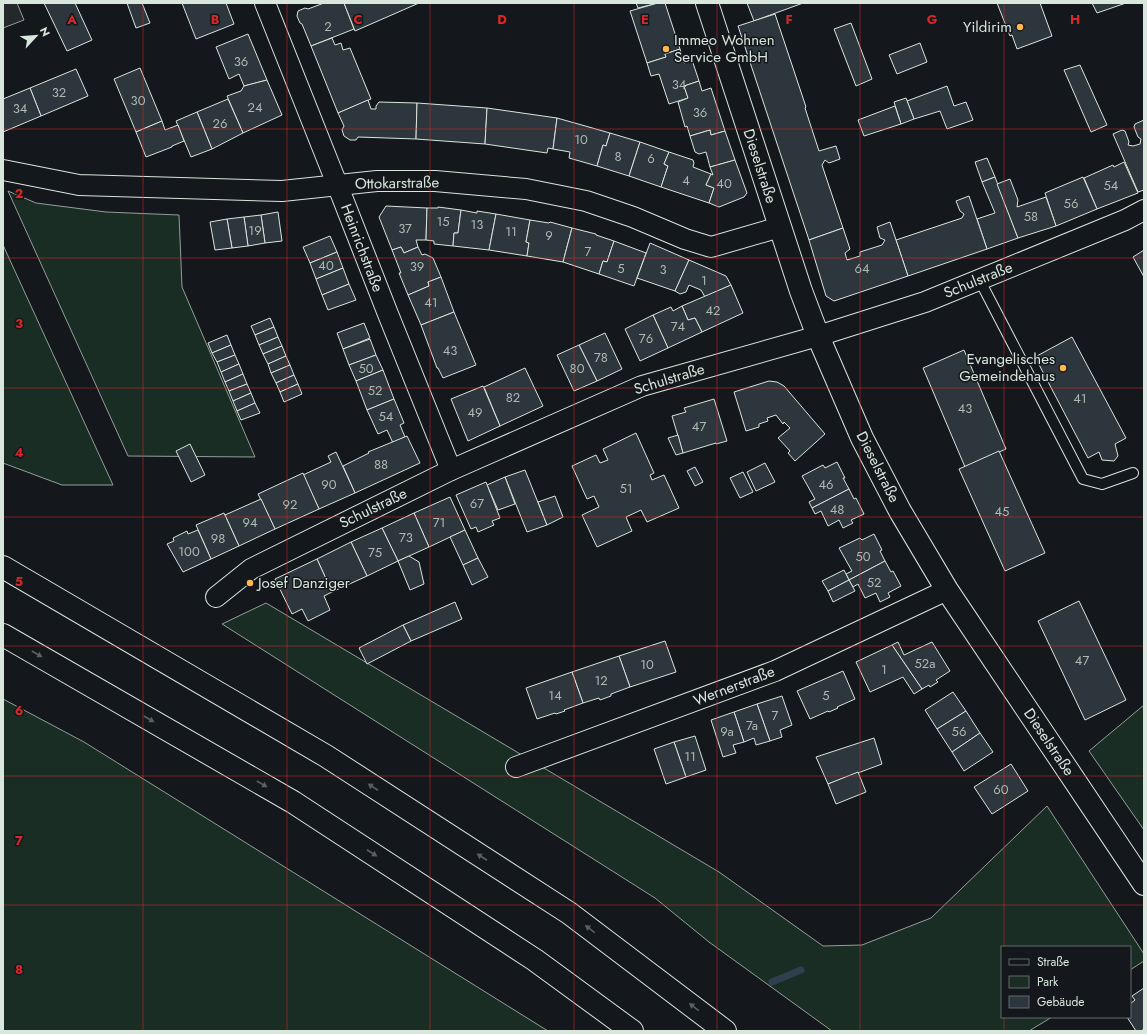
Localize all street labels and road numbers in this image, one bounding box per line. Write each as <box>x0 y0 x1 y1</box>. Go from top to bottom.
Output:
street label: Dieselstraße <box>738 126 782 206</box>
street label: Ottokarstraße <box>355 171 440 195</box>
street label: Heinrichstraße <box>335 201 389 295</box>
street label: Schulstraße <box>940 256 1016 304</box>
street label: Schulstraße <box>631 358 707 400</box>
street label: Dieselstraße <box>851 428 905 507</box>
street label: Schulstraße <box>335 482 411 534</box>
street label: Wernerstraße <box>690 660 778 712</box>
street label: Dieselstraße <box>1018 704 1080 780</box>

